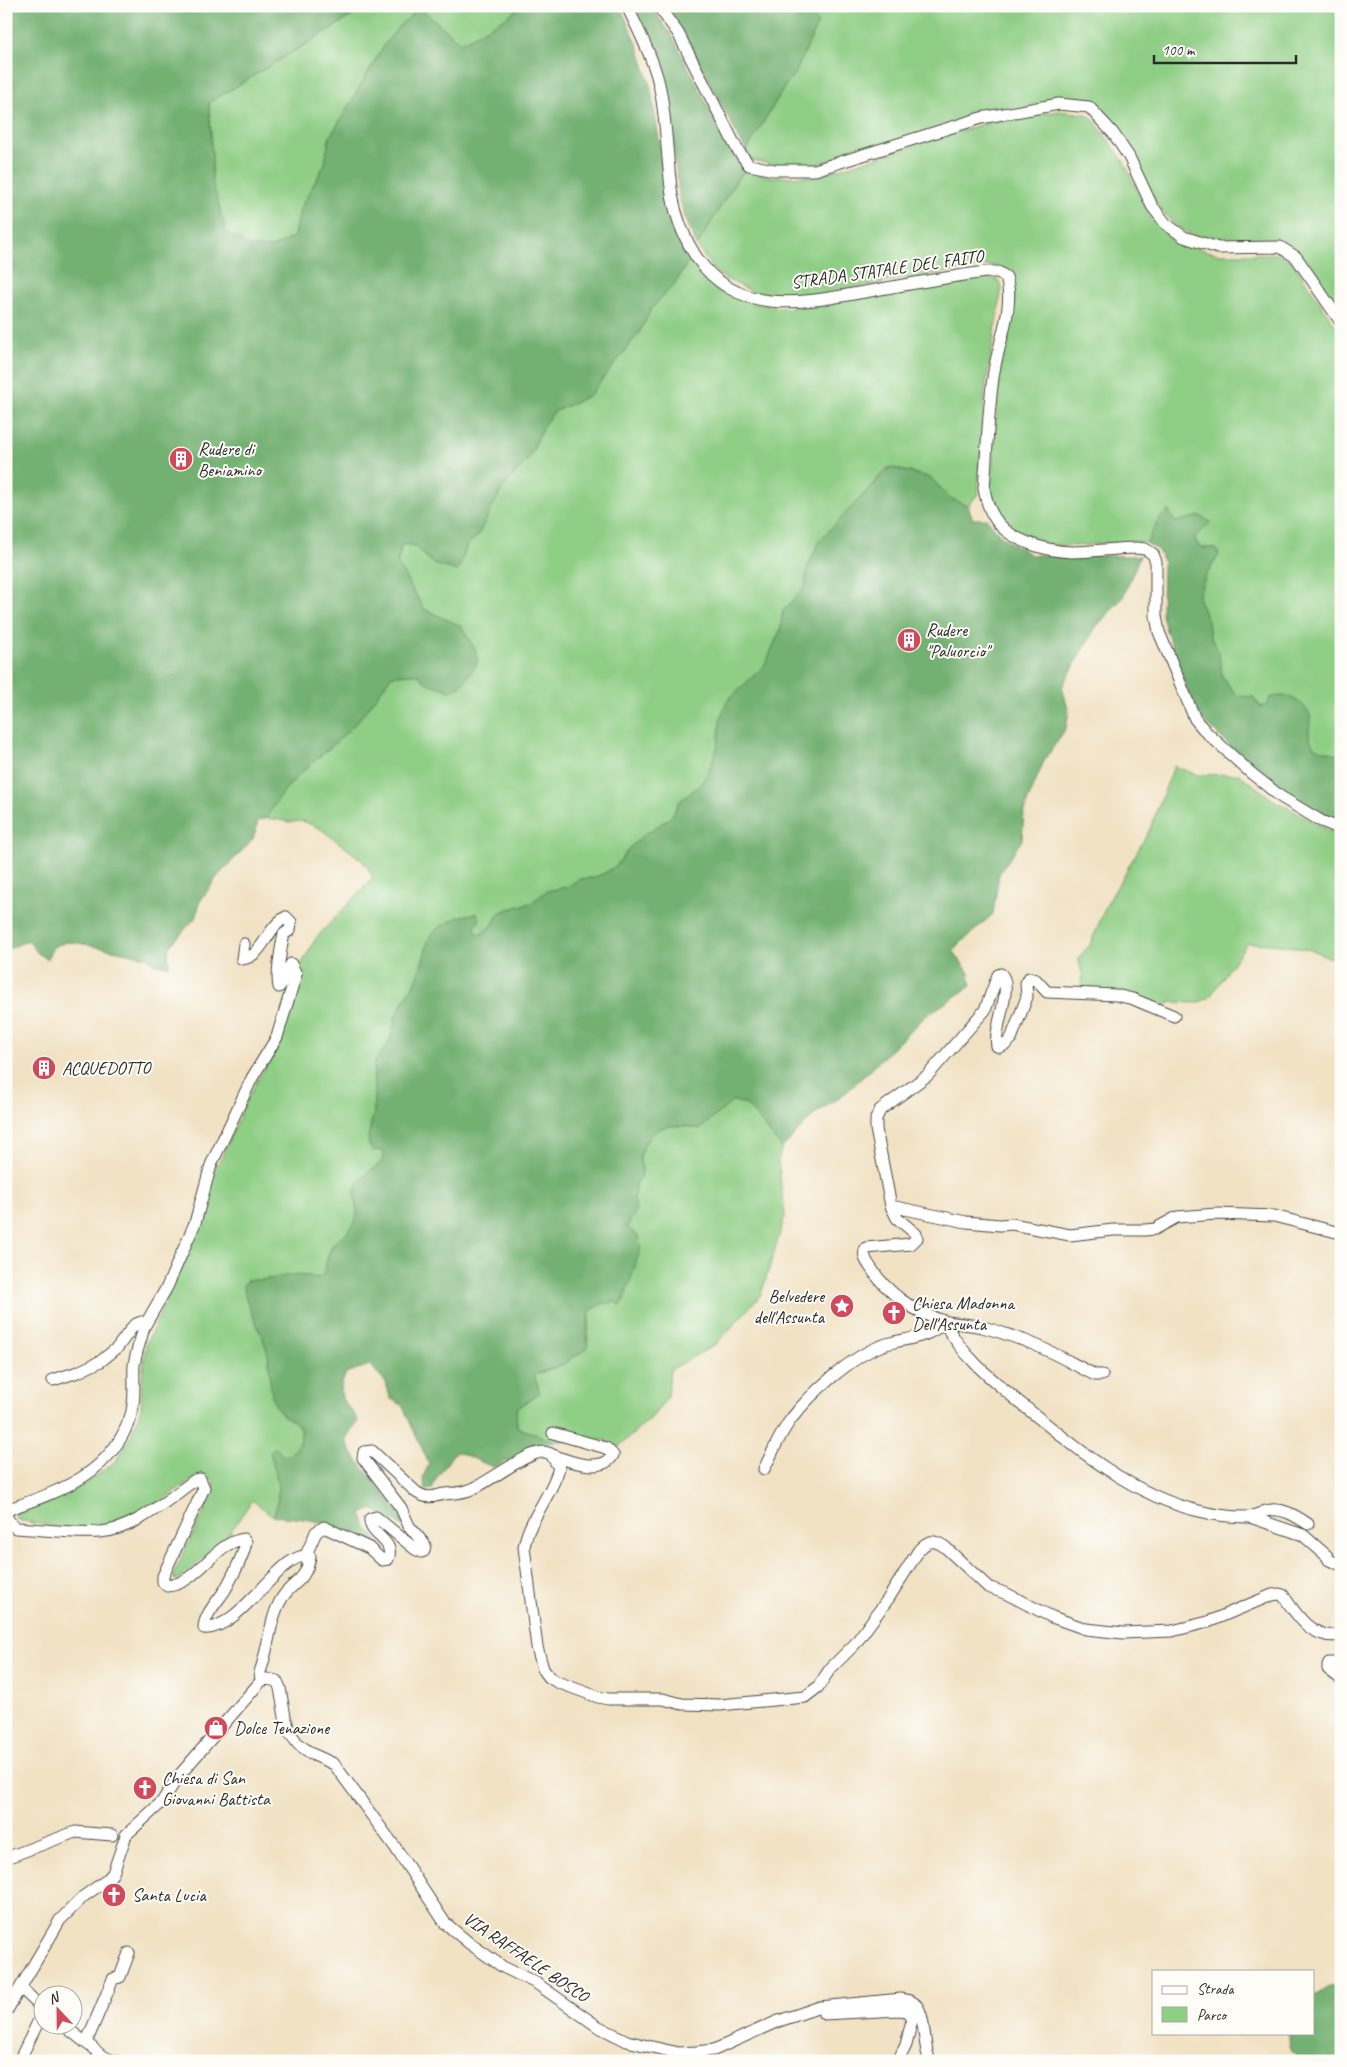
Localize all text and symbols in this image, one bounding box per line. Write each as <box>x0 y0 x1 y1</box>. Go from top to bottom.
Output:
scale bar <box>1154 32 1297 64</box>
text: 100 m <box>1162 41 1196 60</box>
street label: STRADA STATALE DEL FAITO <box>790 244 987 293</box>
place label: Rudere di Beniamino <box>198 438 263 481</box>
building icon: Rudere di Beniamino <box>168 446 194 472</box>
place label: Rudere "Paluorcio" <box>926 619 993 662</box>
building icon: Rudere "Paluorcio" <box>896 627 922 653</box>
building icon: ACQUEDOTTO <box>31 1055 57 1081</box>
place label: ACQUEDOTTO <box>62 1057 152 1079</box>
place label: Belvedere dell'Assunta <box>754 1285 826 1328</box>
place label: Chiesa Madonna Dell'Assunta <box>912 1292 1015 1335</box>
place icon: Belvedere dell'Assunta <box>829 1293 855 1319</box>
church icon: Chiesa Madonna Dell'Assunta <box>881 1300 907 1326</box>
shop icon: Dolce Tenazione <box>203 1715 229 1741</box>
place label: Dolce Tenazione <box>234 1717 330 1739</box>
place label: Chiesa di San Giovanni Battista <box>162 1767 271 1810</box>
church icon: Chiesa di San Giovanni Battista <box>132 1775 158 1801</box>
church icon: Santa Lucia <box>101 1882 127 1908</box>
place label: Santa Lucia <box>132 1884 207 1906</box>
street label: VIA RAFFAELE BOSCO <box>459 1907 594 2008</box>
legend <box>1152 1970 1314 2034</box>
text: Strada <box>1197 1980 1234 1999</box>
north arrow <box>32 1984 82 2034</box>
text: N <box>46 1988 63 2008</box>
text: Parco <box>1197 2006 1228 2025</box>

